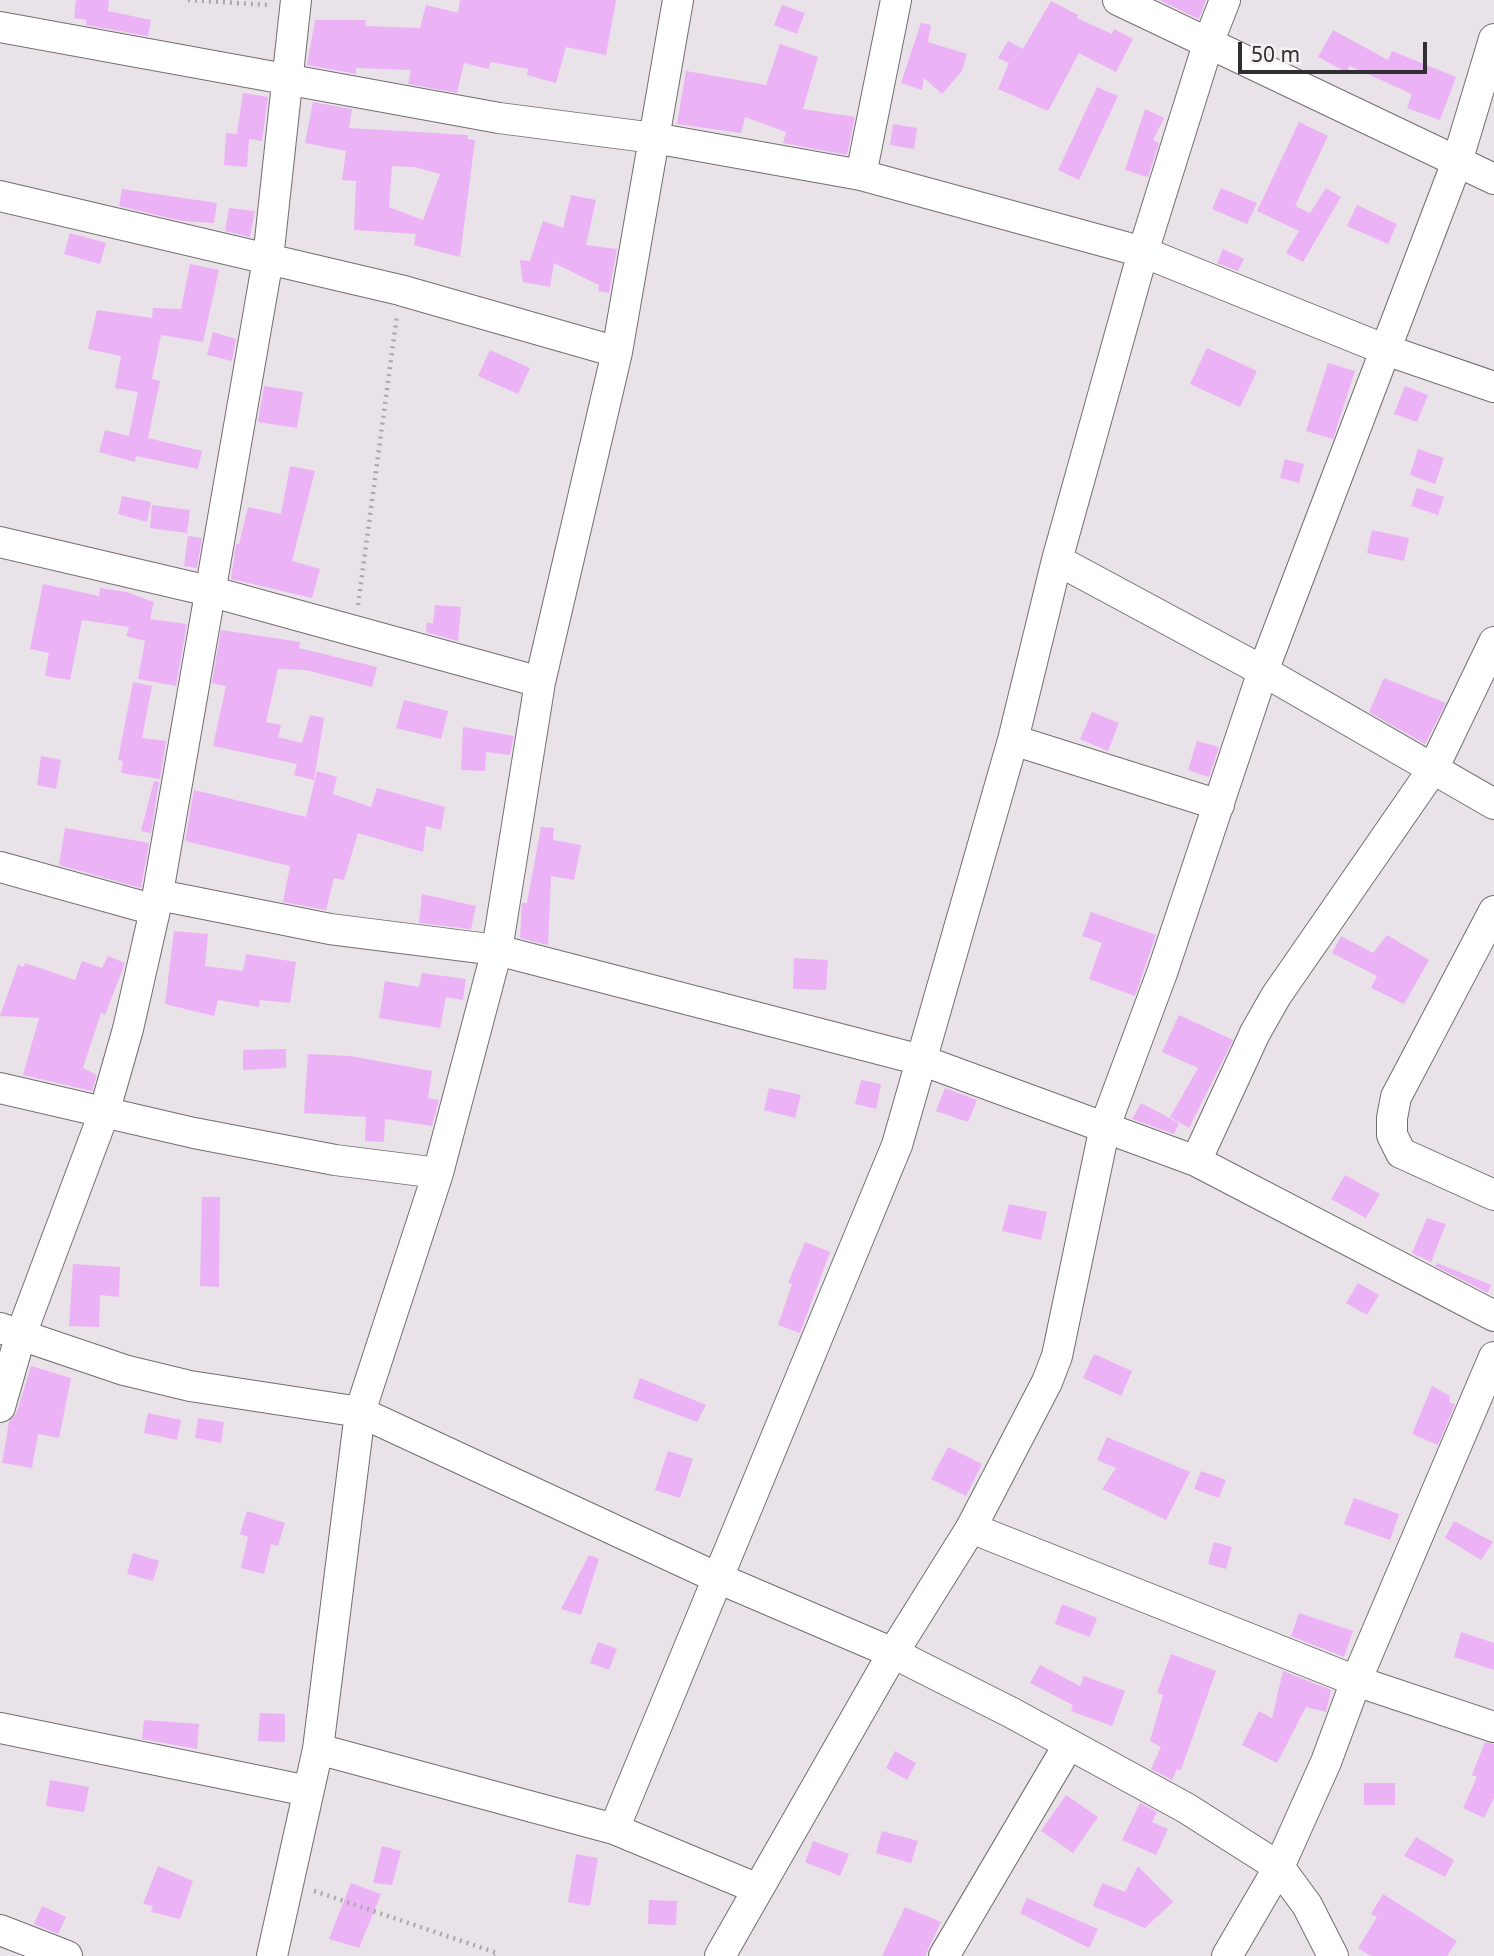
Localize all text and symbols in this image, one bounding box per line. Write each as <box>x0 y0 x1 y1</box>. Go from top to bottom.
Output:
scale bar <box>1242 28 1431 72</box>
text: 50 m <box>1251 40 1300 68</box>

